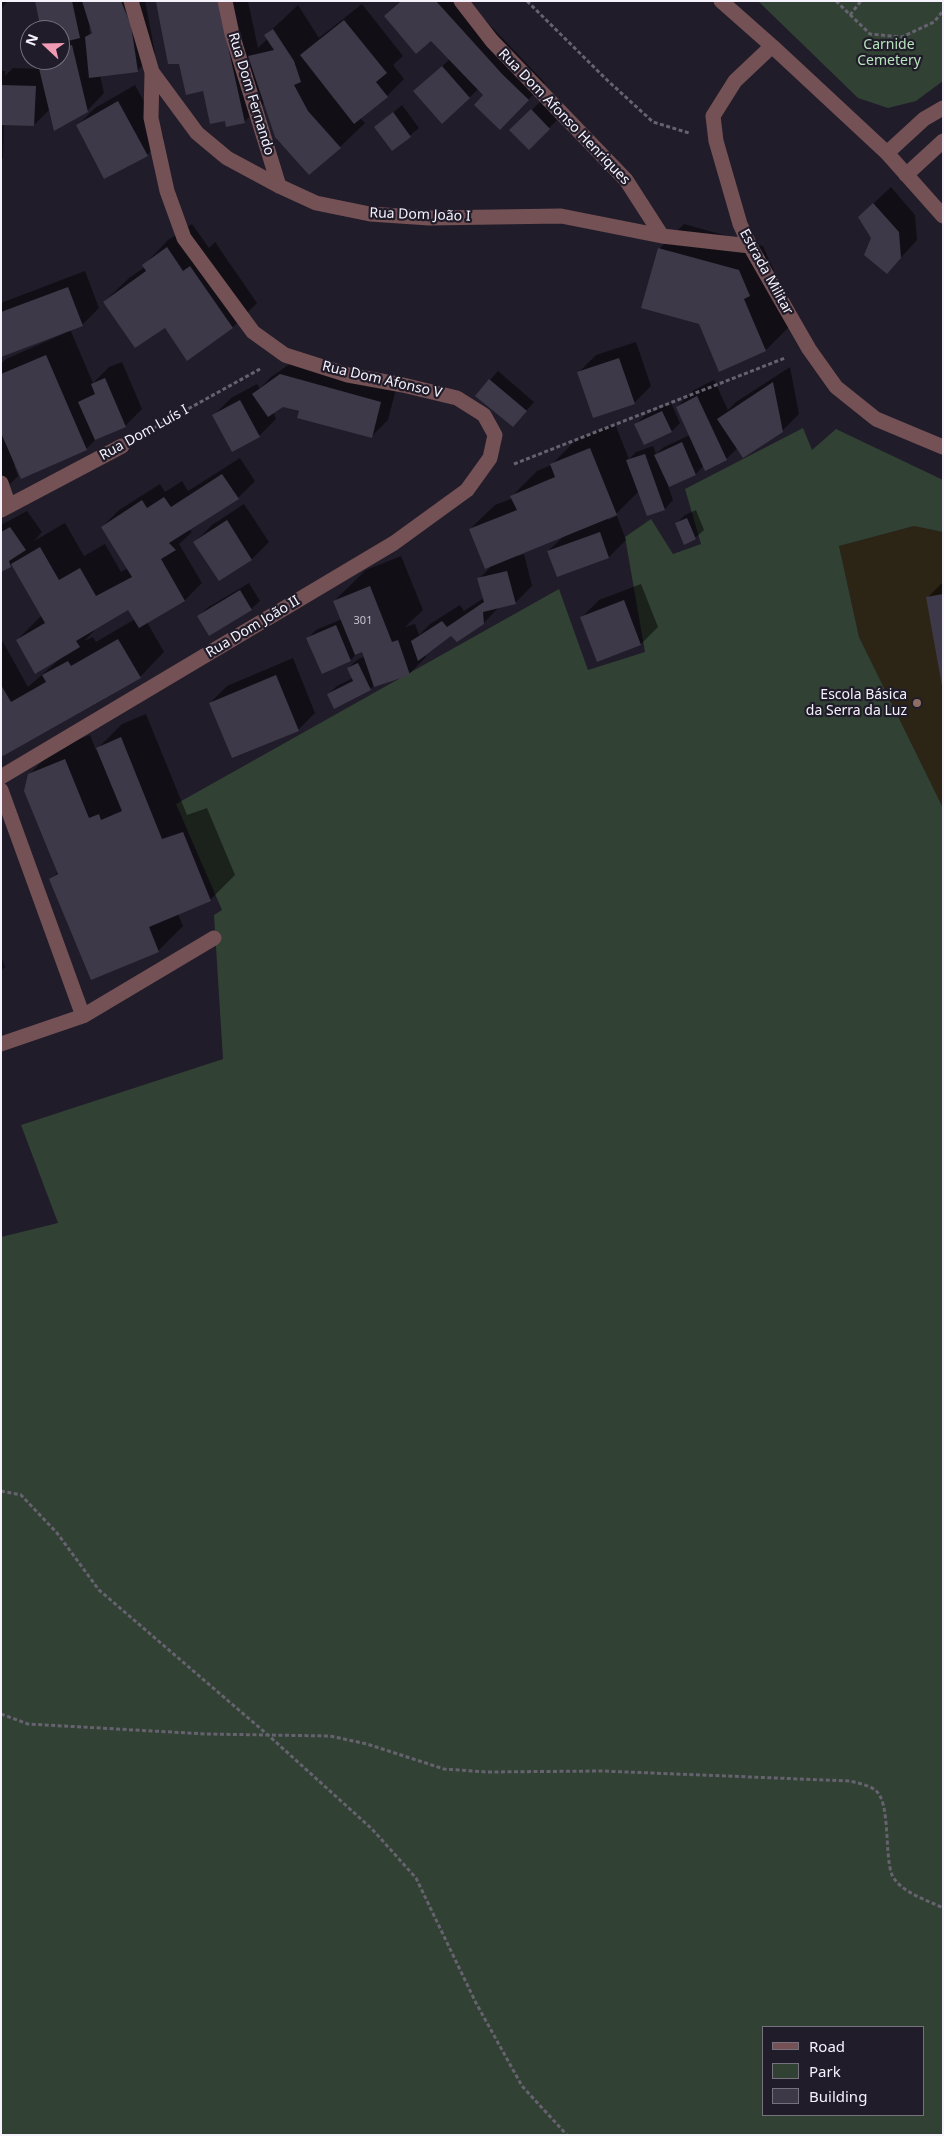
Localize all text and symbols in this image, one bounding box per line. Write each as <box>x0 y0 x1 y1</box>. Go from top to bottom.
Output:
north arrow <box>20 20 70 70</box>
text: N <box>21 31 42 49</box>
street label: Rua Dom Fernando <box>224 31 278 157</box>
park label: Carnide Cemetery <box>857 37 921 70</box>
street label: Rua Dom Afonso Henriques <box>495 46 633 188</box>
street label: Rua Dom João I <box>369 205 471 225</box>
street label: Estrada Militar <box>736 226 796 318</box>
street label: Rua Dom Afonso V <box>320 358 444 402</box>
street label: Rua Dom Luís I <box>97 402 191 464</box>
street label: Rua Dom João II <box>203 592 303 662</box>
house number: 301 <box>354 614 372 628</box>
place label: Escola Básica da Serra da Luz <box>806 687 907 720</box>
marker: Escola Básica da Serra da Luz <box>911 697 923 709</box>
legend <box>762 2026 924 2116</box>
text: Road <box>809 2036 845 2056</box>
text: Park <box>809 2061 841 2081</box>
text: Building <box>809 2086 867 2106</box>

